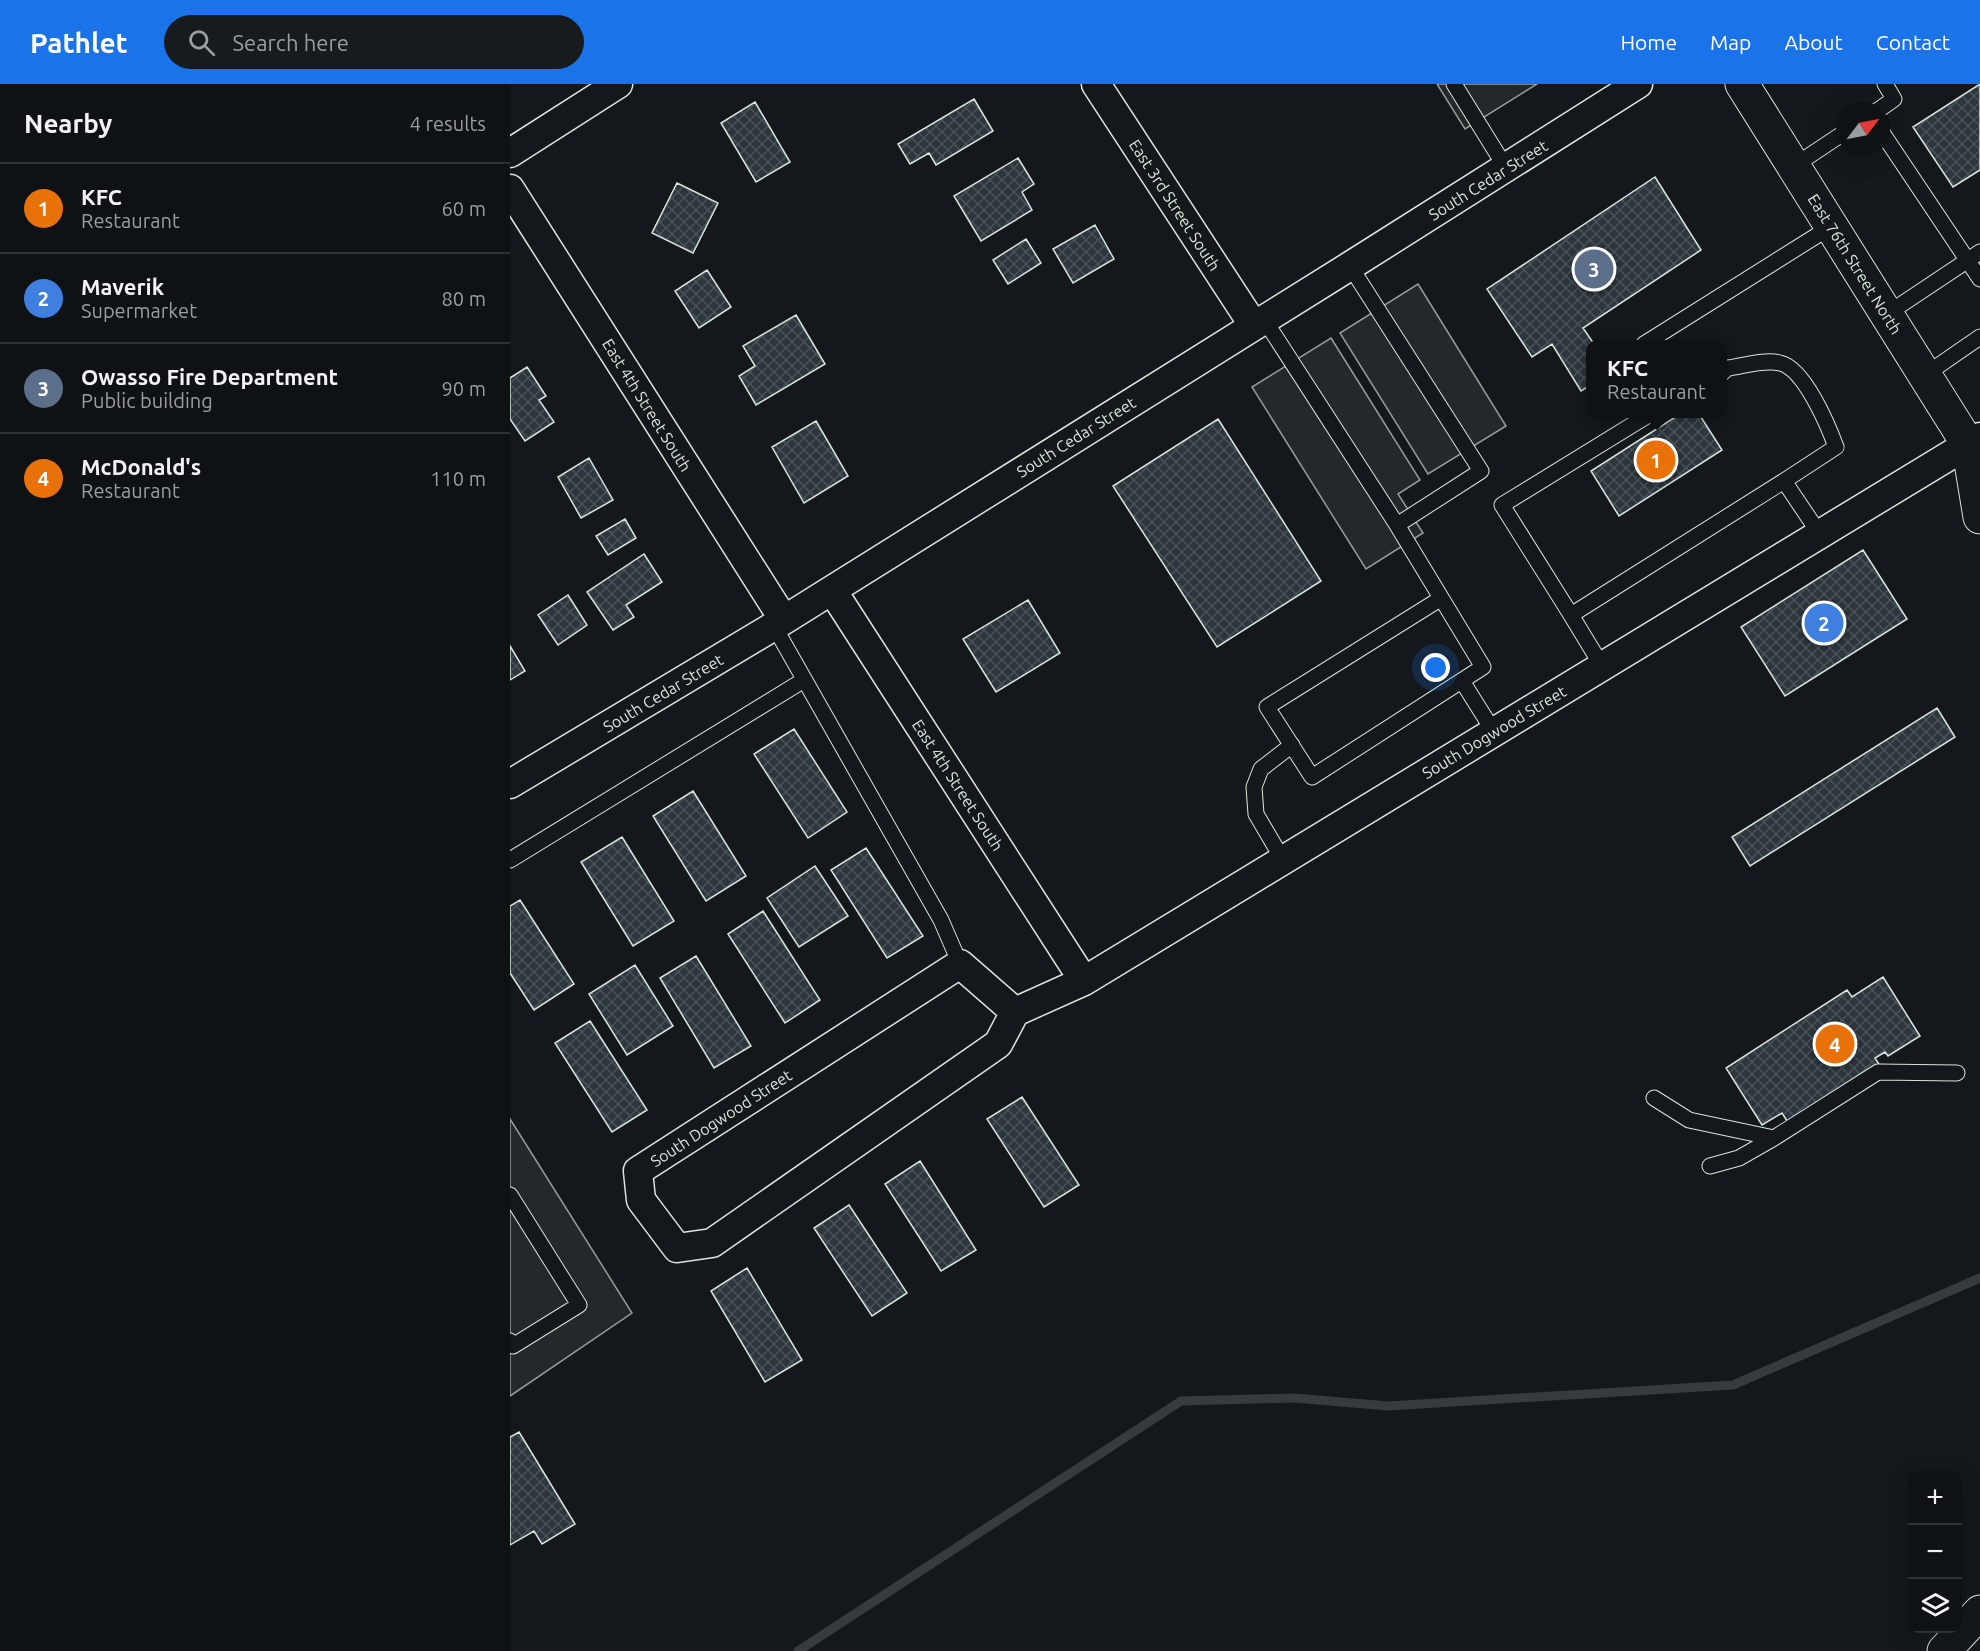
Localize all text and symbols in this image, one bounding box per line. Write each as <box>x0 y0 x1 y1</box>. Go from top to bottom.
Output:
search box <box>164 15 584 69</box>
icon: search <box>185 26 218 59</box>
text: Pathlet <box>30 27 128 58</box>
text: Search here <box>233 30 349 55</box>
text: Home <box>1620 30 1677 54</box>
text: Map <box>1710 30 1751 54</box>
text: About <box>1784 30 1843 54</box>
text: Contact <box>1876 30 1950 54</box>
north arrow <box>1836 102 1890 156</box>
text: Nearby <box>24 109 112 138</box>
text: 4 results <box>410 112 486 135</box>
street label: East 3rd Street South <box>1126 136 1224 274</box>
street label: South Cedar Street <box>1425 136 1551 224</box>
text: KFC <box>81 184 122 209</box>
street label: East 76th Street North <box>1804 191 1906 337</box>
text: 1 <box>38 197 49 220</box>
text: 60 m <box>442 197 486 220</box>
text: Restaurant <box>81 209 180 232</box>
pin: 3 <box>1574 246 1614 291</box>
text: Maverik <box>81 274 164 299</box>
text: 2 <box>38 287 49 310</box>
text: 80 m <box>442 287 486 310</box>
text: Supermarket <box>81 299 197 322</box>
street label: East 4th Street South <box>599 335 695 475</box>
popup <box>1586 340 1727 418</box>
text: KFC <box>1607 355 1648 380</box>
text: Owasso Fire Department <box>81 364 338 389</box>
text: 3 <box>38 377 49 400</box>
text: 90 m <box>442 377 486 400</box>
text: Restaurant <box>1607 380 1706 403</box>
text: Public building <box>81 389 213 412</box>
street label: South Cedar Street <box>1013 393 1139 481</box>
pin: 1 <box>1636 438 1676 482</box>
text: McDonald's <box>81 454 201 479</box>
text: 4 <box>38 467 49 490</box>
text: 110 m <box>430 467 486 490</box>
text: Restaurant <box>81 479 180 502</box>
pin: 2 <box>1804 600 1844 646</box>
street label: South Cedar Street <box>600 650 727 736</box>
your location <box>1421 653 1450 682</box>
street label: South Dogwood Street <box>1419 682 1570 782</box>
street label: East 4th Street South <box>909 716 1007 854</box>
pin: 4 <box>1816 1022 1854 1066</box>
street label: South Dogwood Street <box>647 1065 796 1170</box>
map controls <box>1908 1471 1962 1633</box>
button: + <box>1908 1471 1962 1525</box>
button: − <box>1908 1525 1962 1579</box>
button: layers <box>1908 1579 1962 1633</box>

